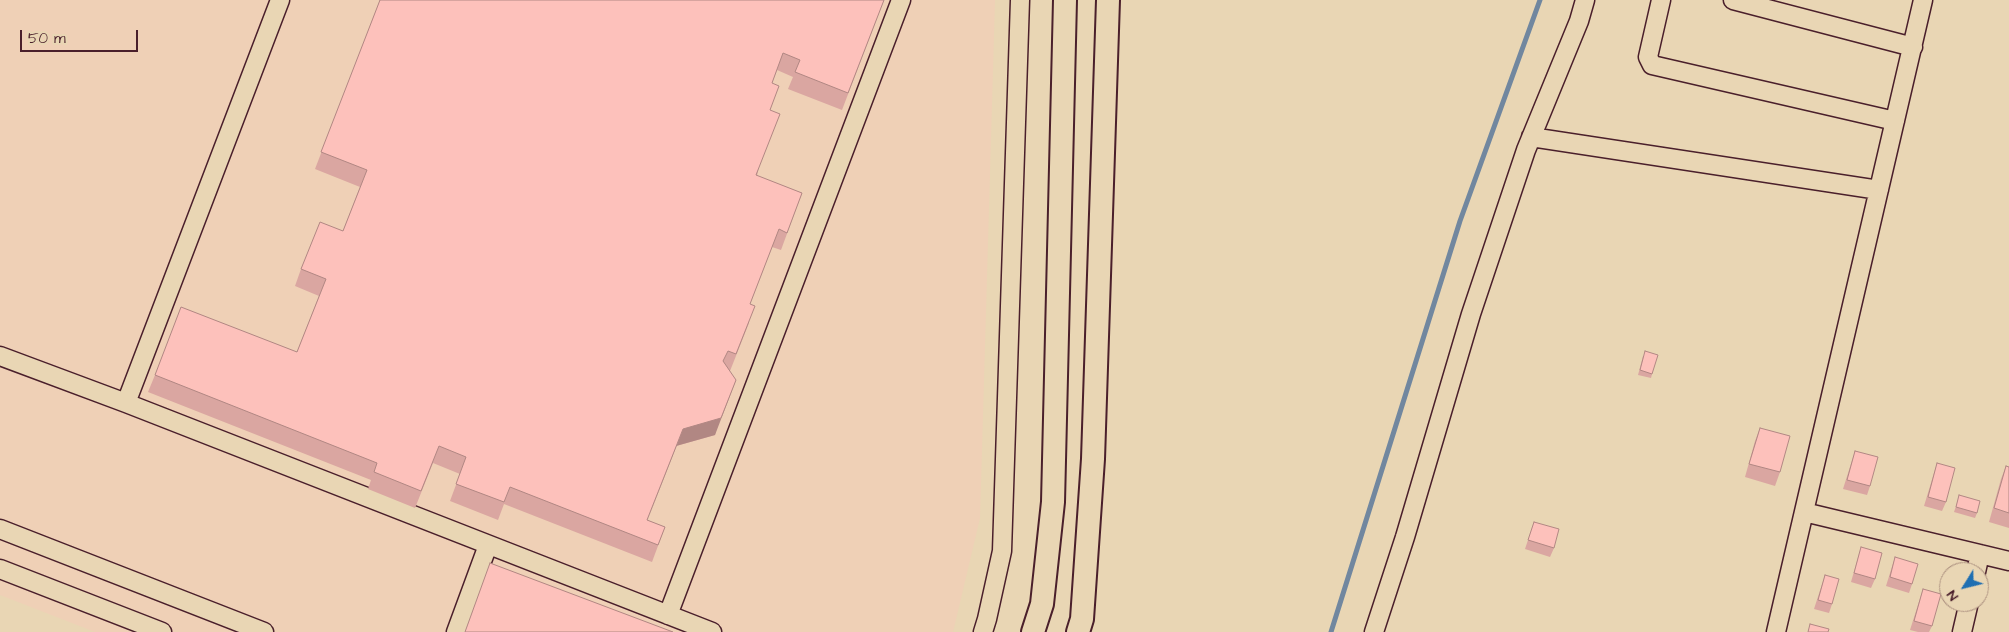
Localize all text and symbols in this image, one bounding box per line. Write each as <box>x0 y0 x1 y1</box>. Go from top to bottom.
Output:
scale bar <box>22 20 140 52</box>
text: 50 m <box>28 28 66 49</box>
north arrow <box>1939 562 1989 612</box>
text: N <box>1942 586 1963 605</box>

